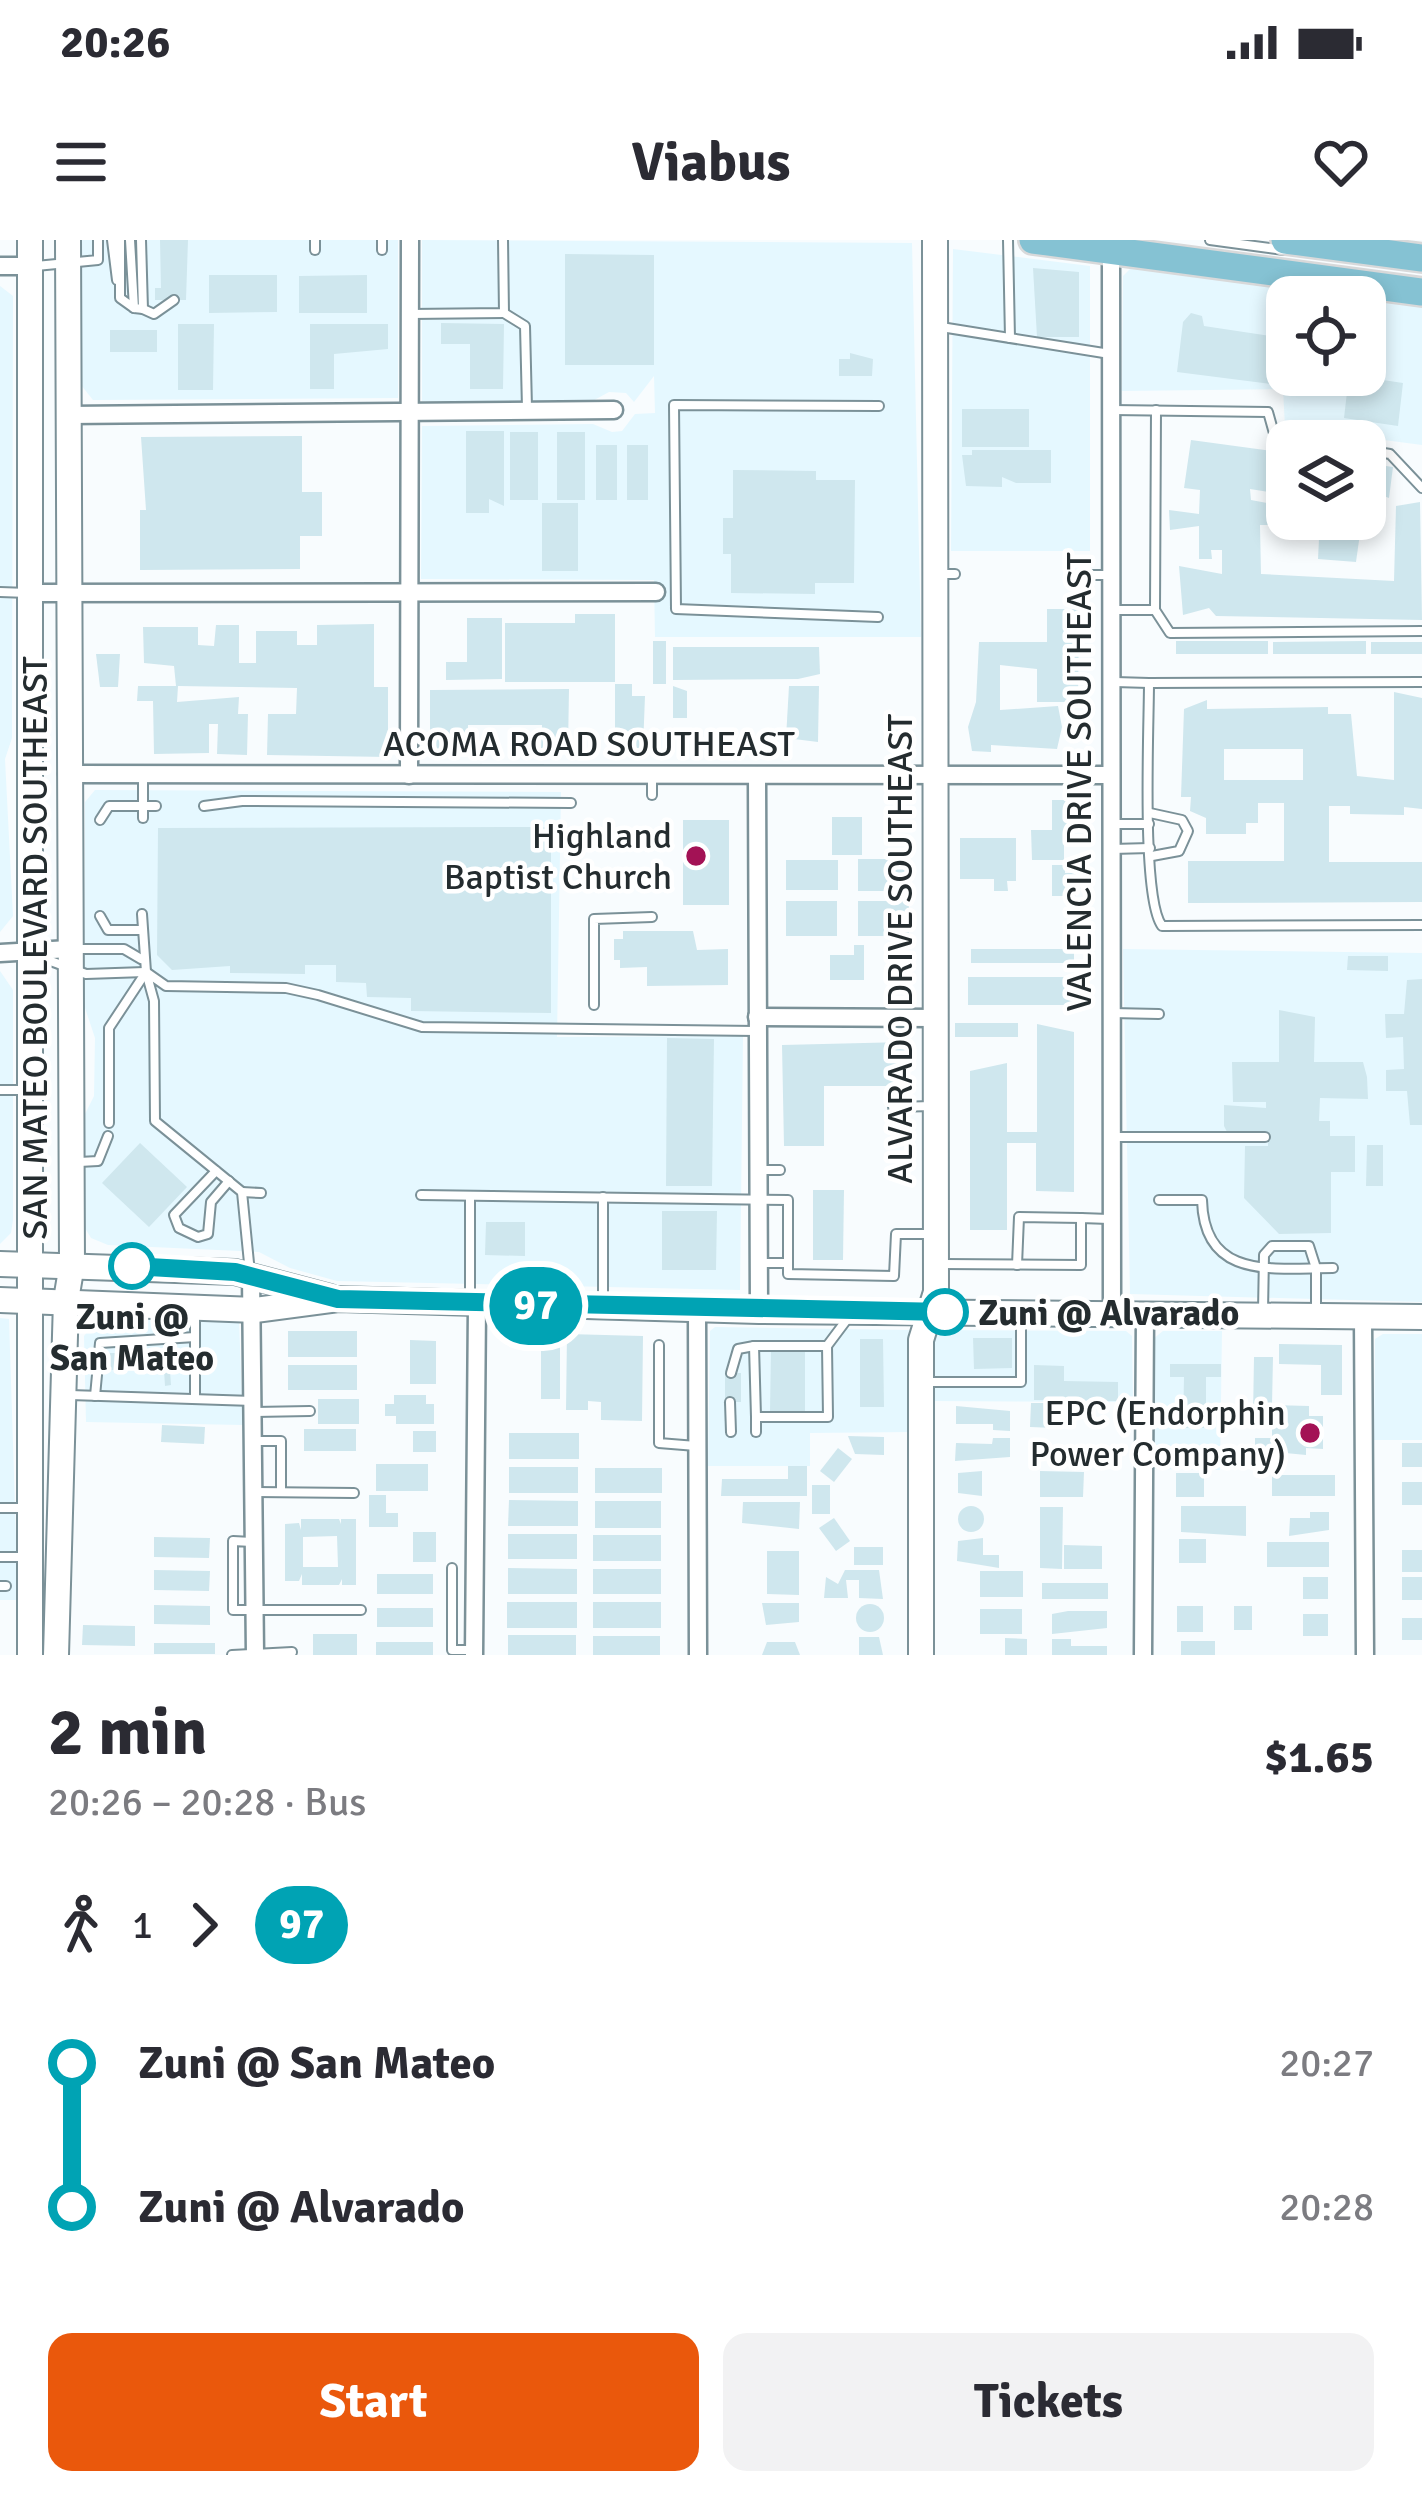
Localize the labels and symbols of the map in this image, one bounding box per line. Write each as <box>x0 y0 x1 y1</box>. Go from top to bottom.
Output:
street label: VALENCIA DRIVE SOUTHEAST <box>1057 552 1102 1012</box>
street label: SAN MATEO BOULEVARD SOUTHEAST <box>13 656 58 1240</box>
street label: ALVARADO DRIVE SOUTHEAST <box>878 714 923 1184</box>
street label: ACOMA ROAD SOUTHEAST <box>383 722 795 767</box>
place label: Highland Baptist Church <box>444 814 672 900</box>
marker: Highland Baptist Church <box>683 843 709 869</box>
marker: Zuni @ San Mateo <box>110 1244 154 1288</box>
line badge: 97 <box>482 1267 590 1345</box>
marker: Zuni @ Alvarado <box>923 1290 967 1334</box>
place label: Zuni @ Alvarado <box>978 1291 1239 1336</box>
place label: Zuni @ San Mateo <box>50 1295 214 1381</box>
place label: EPC (Endorphin Power Company) <box>1029 1391 1286 1477</box>
marker: EPC (Endorphin Power Company) <box>1297 1420 1323 1446</box>

